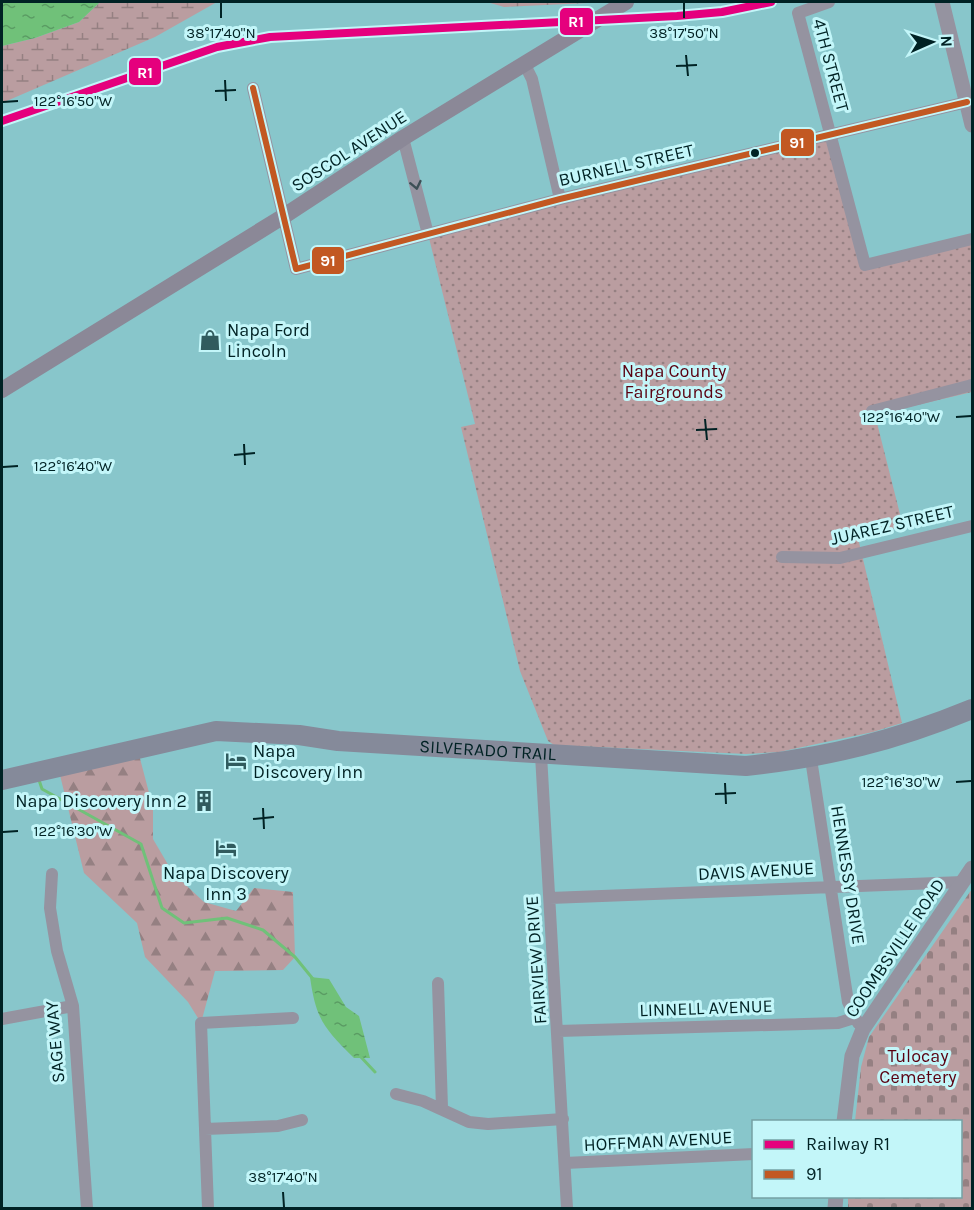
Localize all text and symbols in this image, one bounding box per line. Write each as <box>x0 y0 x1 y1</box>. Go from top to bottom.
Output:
line badge: R1 <box>559 7 594 36</box>
text: R1 <box>568 12 584 31</box>
north arrow <box>902 12 962 72</box>
street label: 4TH STREET <box>808 16 854 114</box>
text: 38°17'40"N <box>186 24 256 42</box>
text: 38°17'50"N <box>649 24 719 42</box>
text: N <box>937 35 956 47</box>
line badge: R1 <box>128 57 162 86</box>
text: R1 <box>137 63 153 82</box>
text: 122°16'50"W <box>34 92 113 110</box>
street label: SOSCOL AVENUE <box>287 106 411 196</box>
line badge: 91 <box>780 128 815 157</box>
text: 91 <box>789 133 805 152</box>
street label: BURNELL STREET <box>556 139 696 191</box>
unlabelled marker <box>749 147 761 159</box>
one-way arrow <box>409 180 422 190</box>
line badge: 91 <box>311 246 345 275</box>
text: 91 <box>320 251 336 270</box>
place label: Napa Ford Lincoln <box>227 319 310 362</box>
shop icon: Napa Ford Lincoln <box>198 328 222 352</box>
park label: Napa County Fairgrounds <box>622 360 727 403</box>
text: 122°16'40"W <box>862 408 941 426</box>
text: 122°16'40"W <box>34 457 113 475</box>
street label: JUAREZ STREET <box>828 500 956 550</box>
street label: SILVERADO TRAIL <box>419 735 557 765</box>
place label: Napa Discovery Inn <box>253 740 363 783</box>
hotel icon: Napa Discovery Inn <box>224 749 248 773</box>
text: 122°16'30"W <box>862 773 941 791</box>
building icon: Napa Discovery Inn 2 <box>192 789 216 813</box>
place label: Napa Discovery Inn 2 <box>15 790 187 812</box>
street label: HENNESSY DRIVE <box>826 804 870 946</box>
text: 122°16'30"W <box>34 822 113 840</box>
hotel icon: Napa Discovery Inn 3 <box>214 836 238 860</box>
street label: DAVIS AVENUE <box>697 857 815 885</box>
place label: Napa Discovery Inn 3 <box>163 862 290 905</box>
street label: COOMBSVILLE ROAD <box>840 874 950 1022</box>
street label: FAIRVIEW DRIVE <box>521 895 551 1025</box>
street label: LINNELL AVENUE <box>639 995 773 1021</box>
street label: SAGE WAY <box>40 1000 70 1084</box>
park label: Tulocay Cemetery <box>879 1045 957 1088</box>
legend <box>752 1120 962 1198</box>
street label: HOFFMAN AVENUE <box>583 1126 733 1156</box>
text: Railway R1 <box>806 1133 890 1155</box>
text: 91 <box>806 1163 822 1185</box>
text: 38°17'40"N <box>248 1168 318 1186</box>

